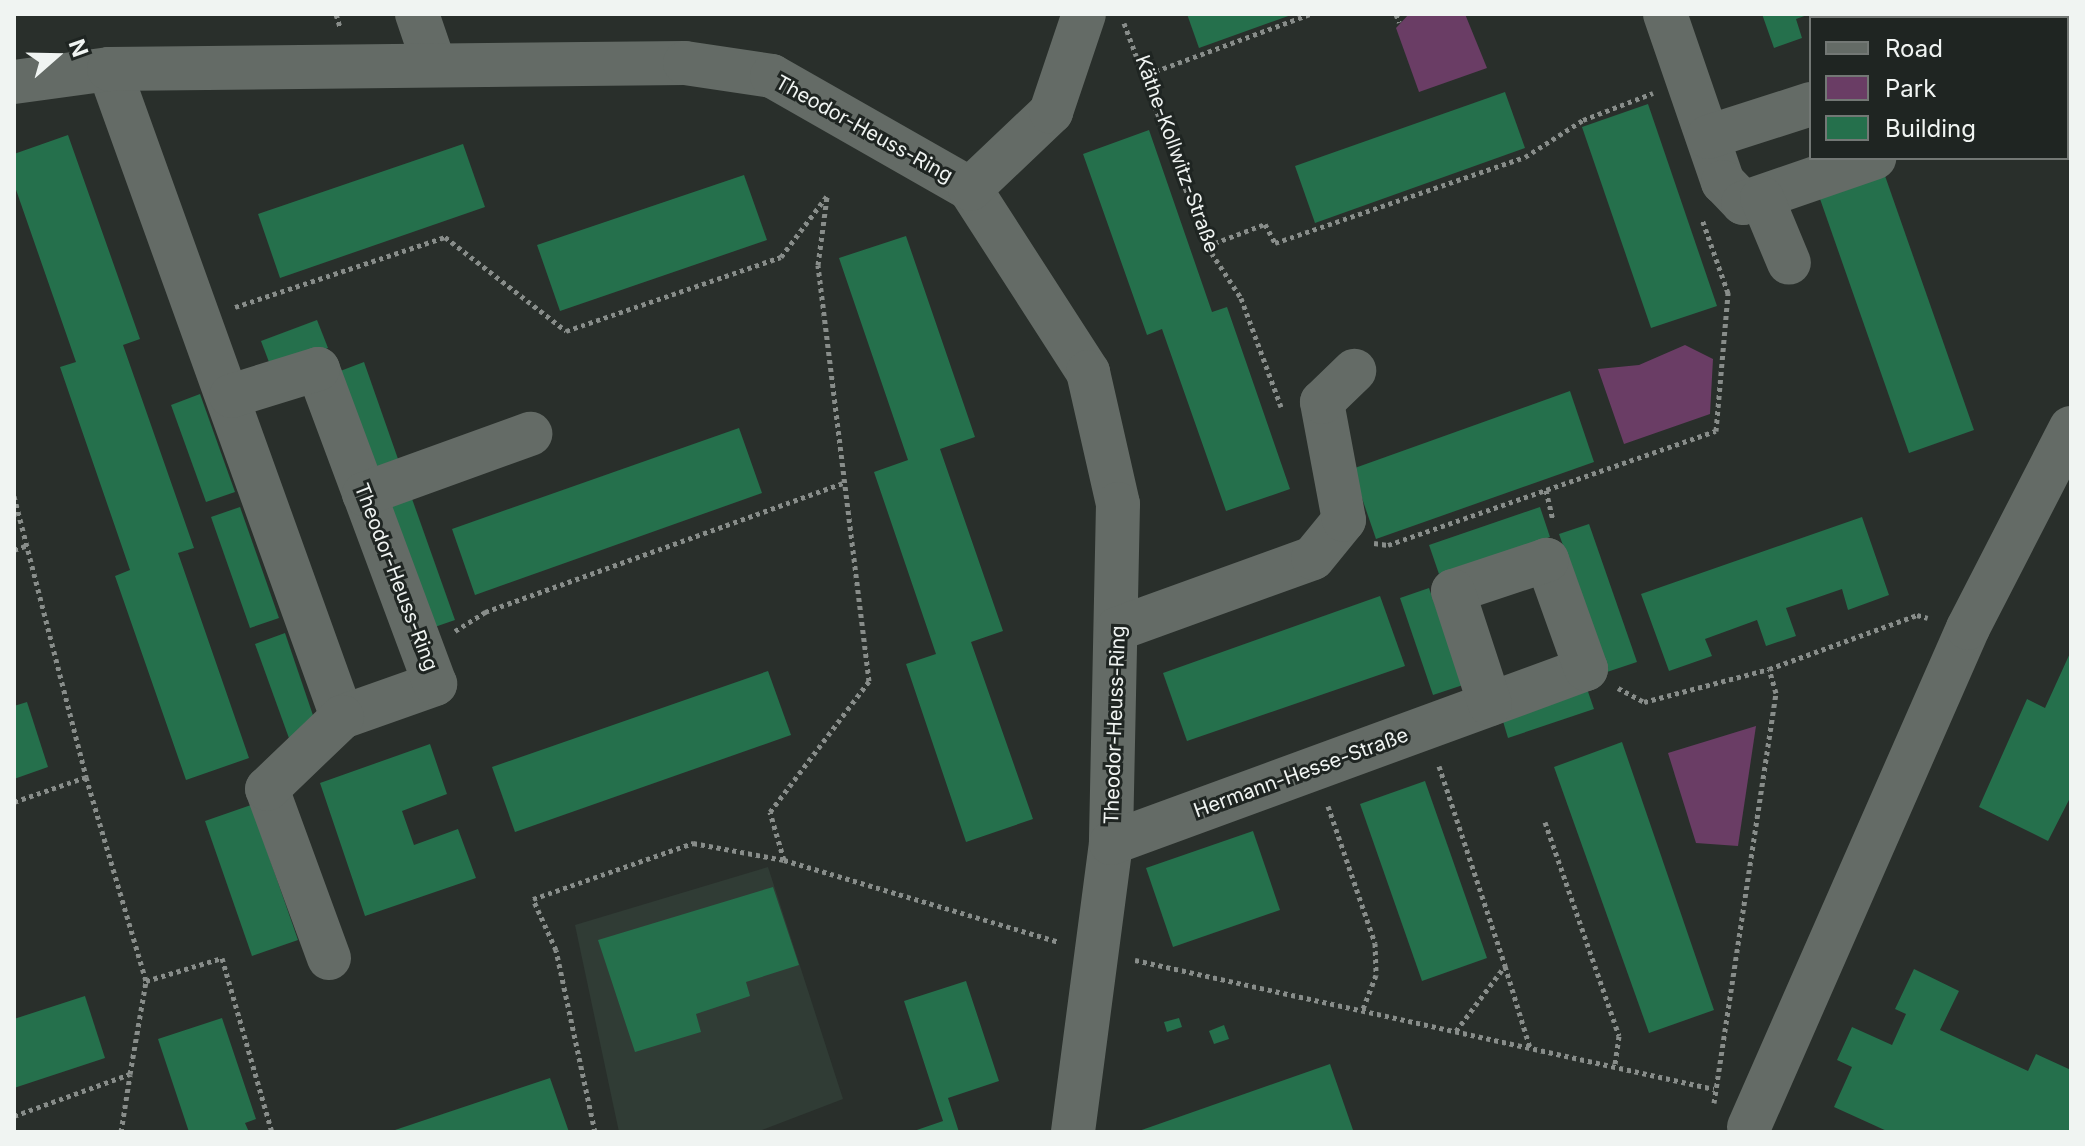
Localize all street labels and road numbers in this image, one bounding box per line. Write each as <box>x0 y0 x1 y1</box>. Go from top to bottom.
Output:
street label: Käthe-Kollwitz-Straße <box>1130 52 1224 256</box>
street label: Theodor-Heuss-Ring <box>771 70 957 188</box>
street label: Theodor-Heuss-Ring <box>349 480 443 674</box>
street label: Theodor-Heuss-Ring <box>1100 625 1130 825</box>
street label: Hermann-Hesse-Straße <box>1190 723 1412 823</box>

